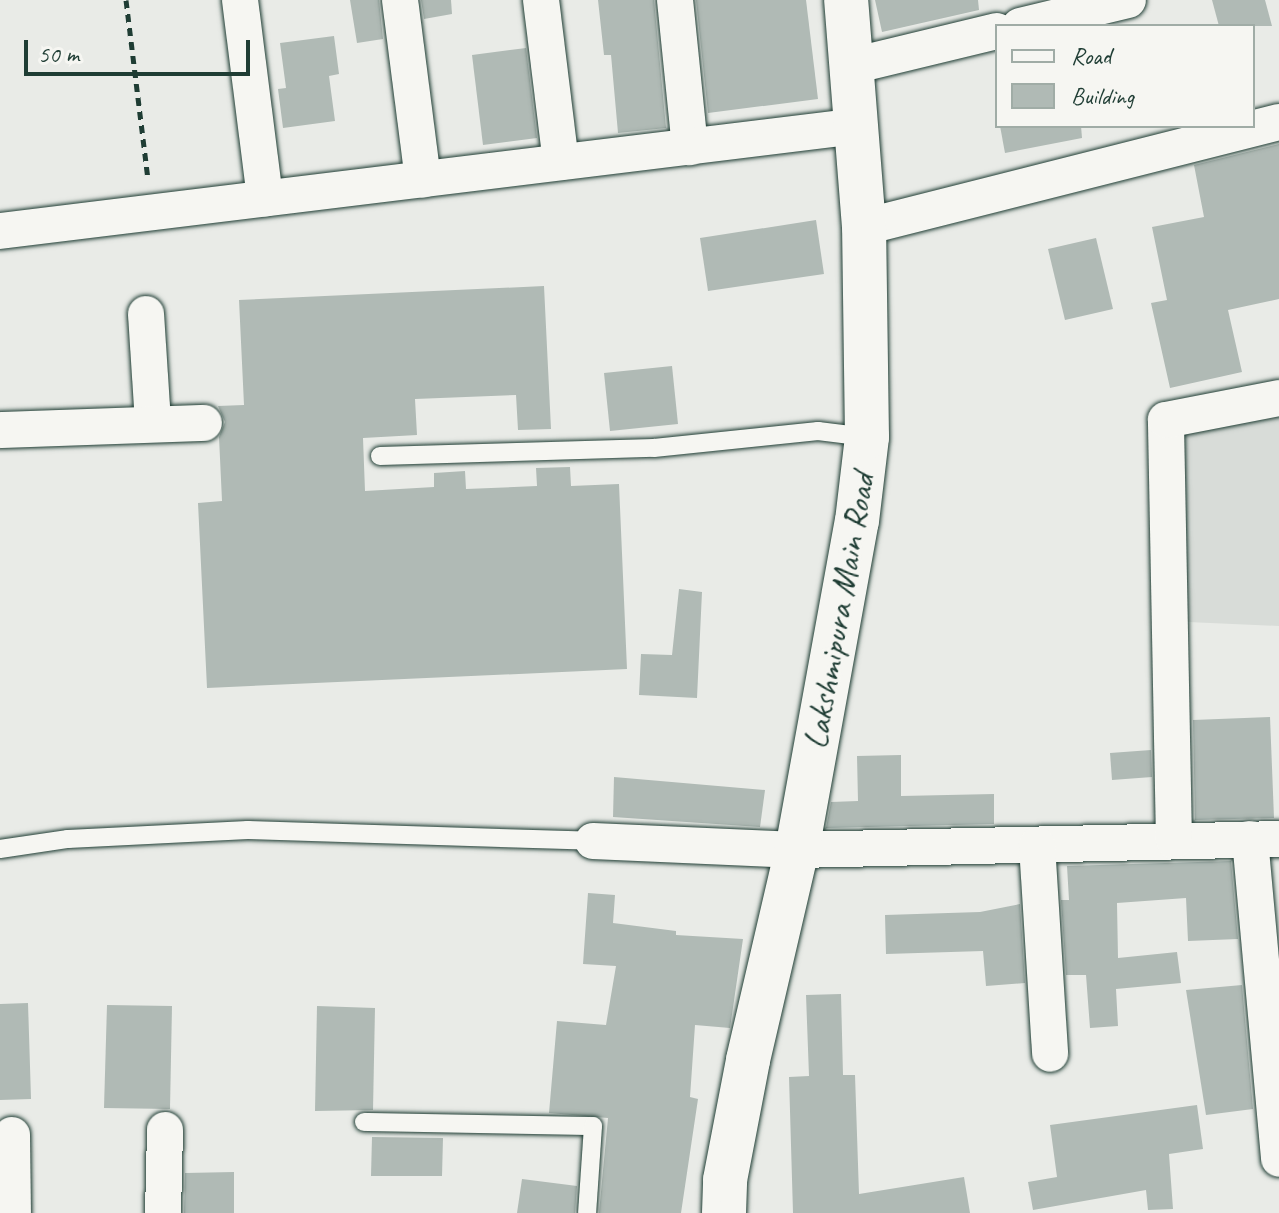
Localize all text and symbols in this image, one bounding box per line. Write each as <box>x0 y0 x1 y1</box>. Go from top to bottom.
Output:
scale bar <box>28 24 254 74</box>
legend <box>995 24 1255 128</box>
text: 50 m <box>38 39 79 69</box>
text: Road <box>1071 41 1111 71</box>
text: Building <box>1071 81 1134 111</box>
street label: Lakshmipura Main Road <box>795 469 883 753</box>

